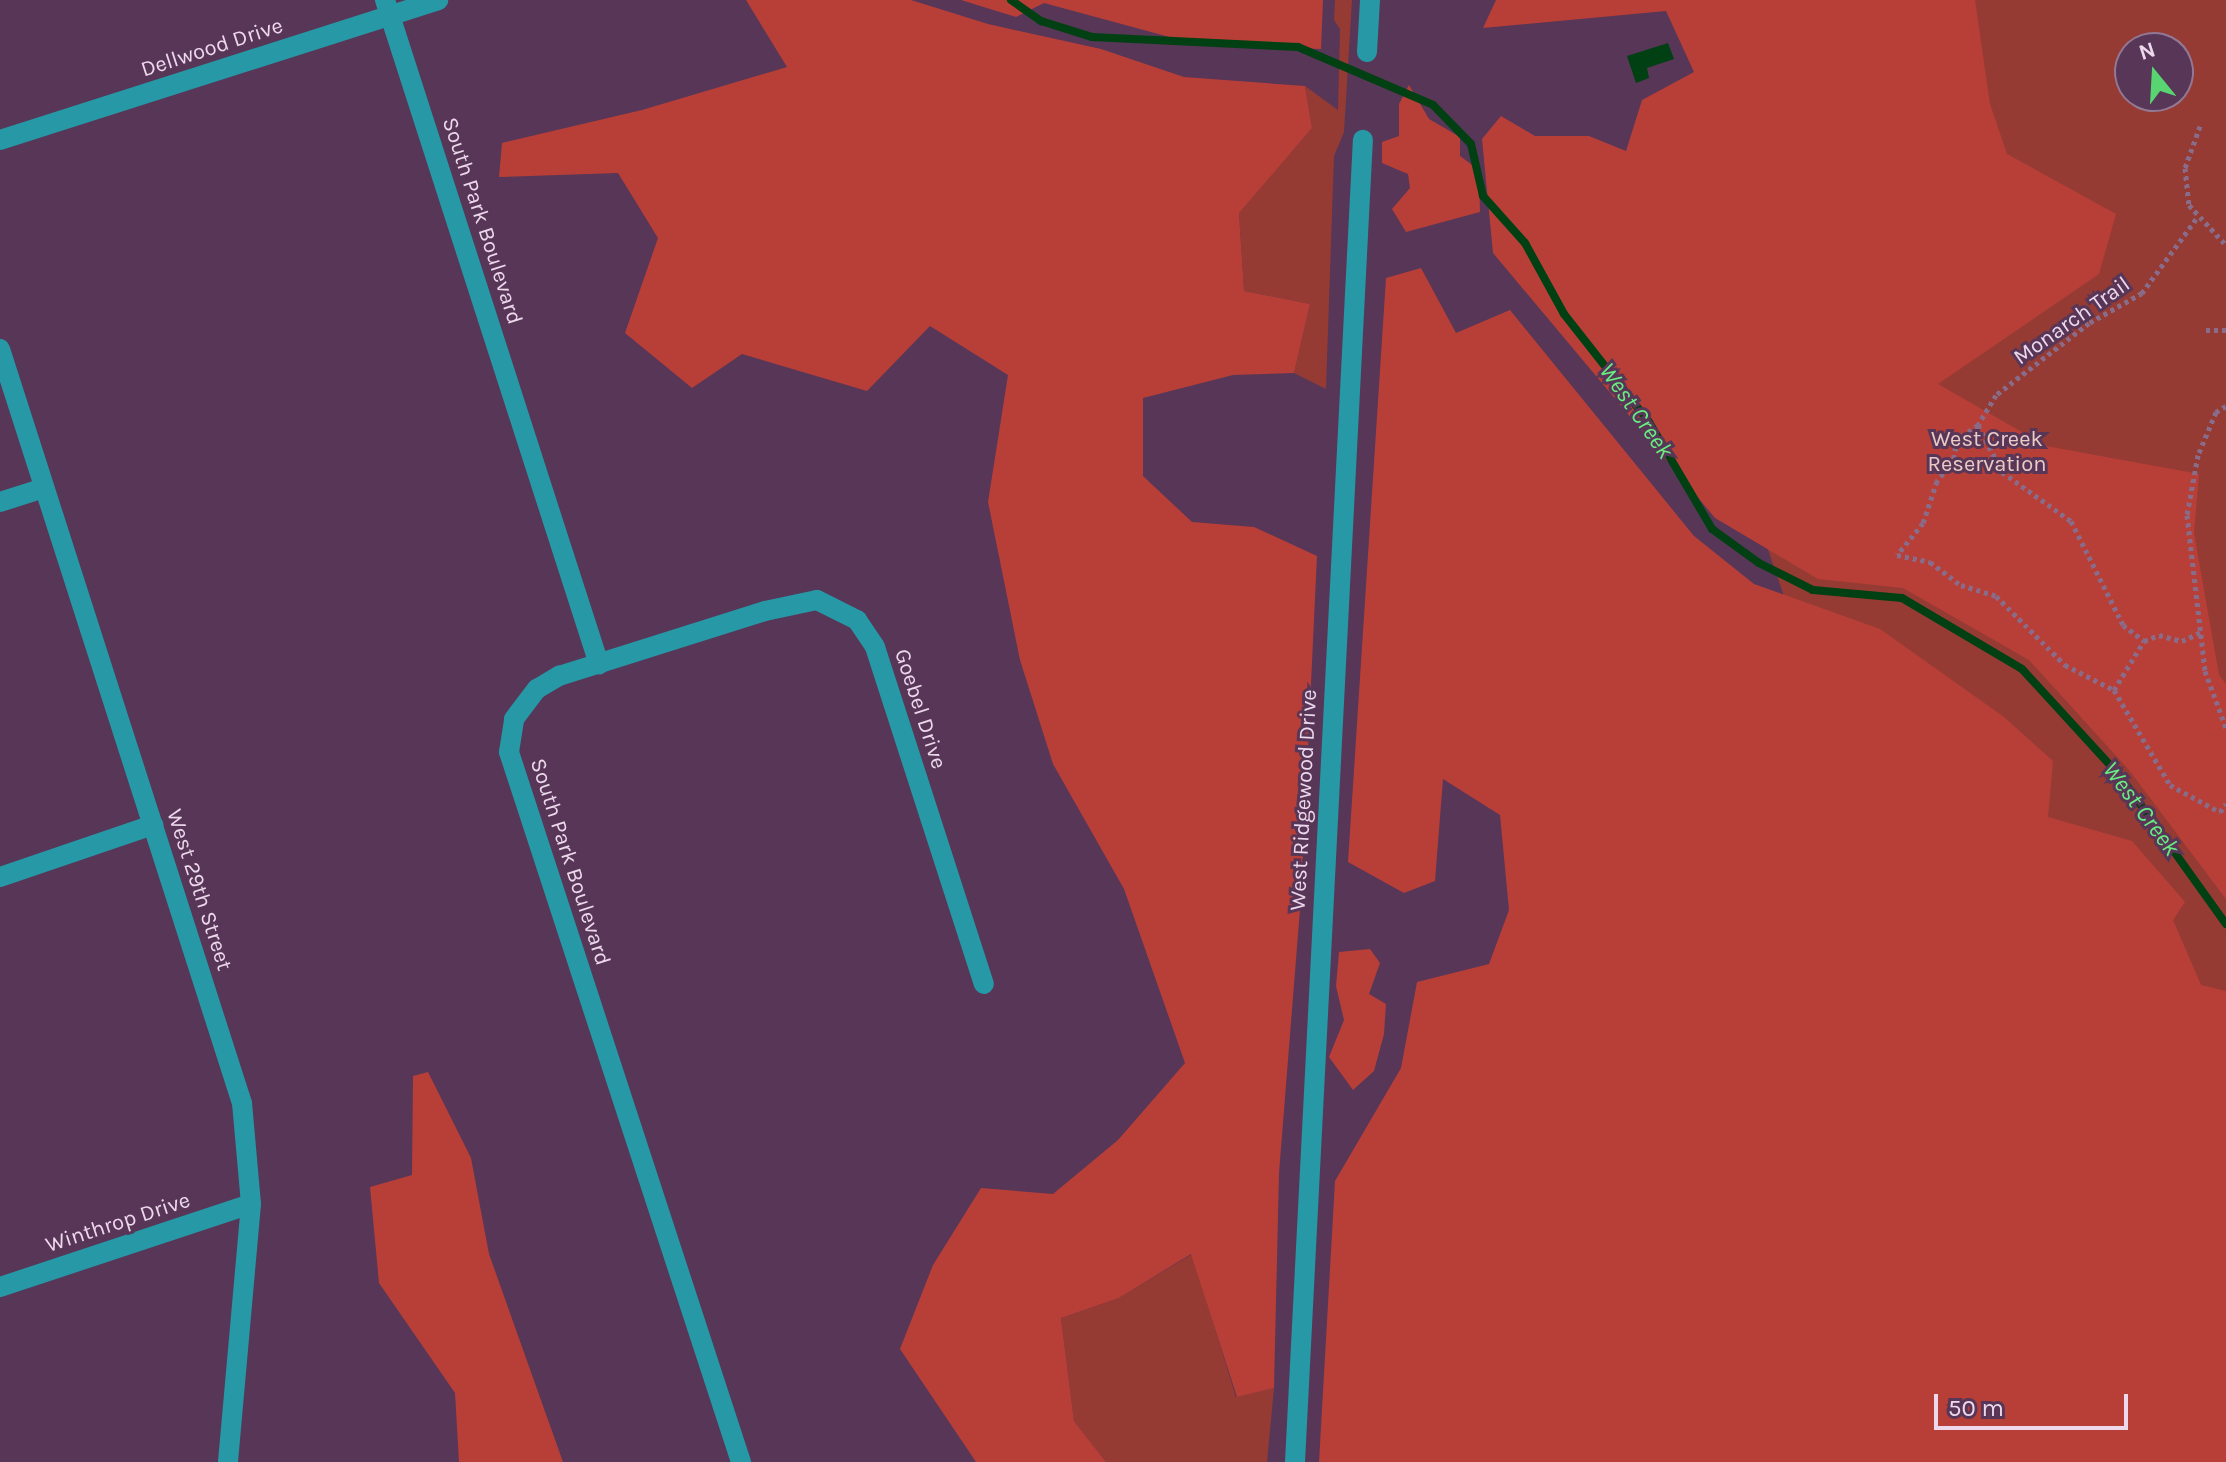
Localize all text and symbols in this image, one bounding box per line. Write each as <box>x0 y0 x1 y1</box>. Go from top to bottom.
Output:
street label: Dellwood Drive <box>138 13 286 83</box>
north arrow <box>2114 32 2194 112</box>
text: N <box>2136 36 2159 66</box>
street label: South Park Boulevard <box>436 114 528 328</box>
street label: Monarch Trail <box>2009 271 2135 371</box>
water label: West Creek <box>1593 358 1679 464</box>
park label: West Creek Reservation <box>1928 426 2046 478</box>
street label: Goebel Drive <box>888 646 952 772</box>
street label: West Ridgewood Drive <box>1285 689 1323 911</box>
street label: South Park Boulevard <box>524 755 616 969</box>
water label: West Creek <box>2096 756 2186 862</box>
street label: West 29th Street <box>160 806 238 974</box>
street label: Winthrop Drive <box>42 1187 194 1259</box>
scale bar <box>1938 1378 2132 1428</box>
text: 50 m <box>1948 1394 2004 1422</box>

